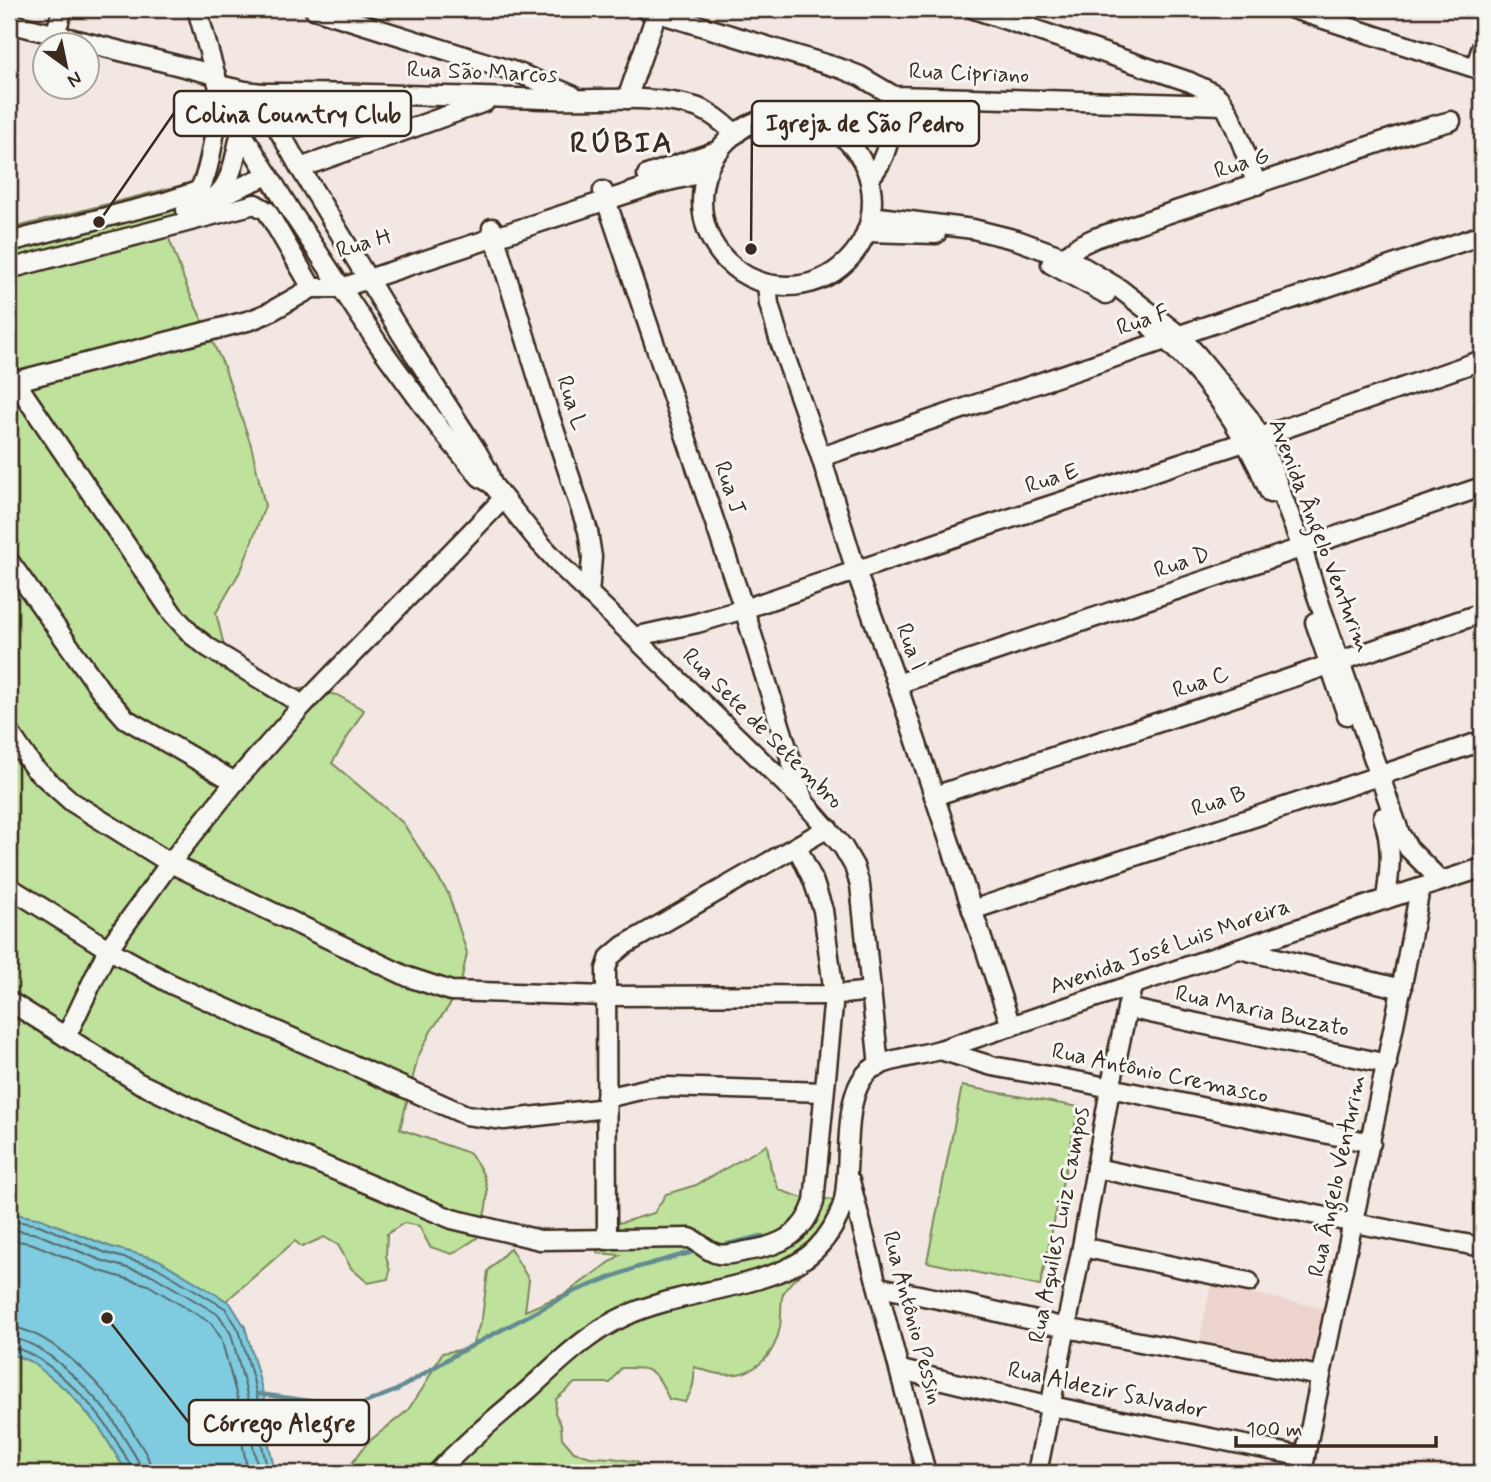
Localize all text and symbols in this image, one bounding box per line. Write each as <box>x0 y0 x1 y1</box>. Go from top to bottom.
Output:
north arrow <box>32 32 102 102</box>
street label: Rua São Marcos <box>406 55 558 91</box>
street label: Rua Cipriano <box>908 57 1030 91</box>
text: N <box>62 65 87 93</box>
callout: Colina Country Club <box>174 91 411 136</box>
text: Colina Country Club <box>185 100 401 131</box>
callout: Igreja de São Pedro <box>752 101 979 146</box>
text: Igreja de São Pedro <box>766 109 964 141</box>
district label: RÚBIA <box>570 124 674 163</box>
street label: Rua G <box>1211 141 1273 187</box>
street label: Rua H <box>333 221 395 267</box>
street label: Rua F <box>1113 298 1173 344</box>
street label: Rua L <box>548 372 594 434</box>
street label: Avenida Ângelo Venturim <box>1259 415 1378 658</box>
street label: Rua E <box>1021 456 1083 502</box>
street label: Rua J <box>706 457 752 519</box>
street label: Rua D <box>1150 540 1214 586</box>
street label: Rua I <box>888 619 932 675</box>
street label: Rua Sete de Setembro <box>675 642 849 816</box>
street label: Rua C <box>1169 659 1233 707</box>
street label: Rua B <box>1188 779 1250 825</box>
street label: Avenida José Luis Moreira <box>1046 892 1294 1002</box>
street label: Rua Maria Buzato <box>1172 979 1352 1045</box>
street label: Rua Antônio Cremasco <box>1049 1036 1271 1112</box>
street label: Rua Ângelo Venturim <box>1302 1072 1376 1280</box>
street label: Rua Aquiles Luiz Campos <box>1022 1104 1098 1346</box>
street label: Rua Antônio Pessin <box>874 1228 950 1408</box>
street label: Rua Aldezir Salvador <box>1005 1355 1209 1427</box>
callout: Córrego Alegre <box>189 1400 369 1445</box>
scale bar <box>1236 1405 1435 1449</box>
text: Córrego Alegre <box>203 1409 356 1443</box>
text: 100 m <box>1246 1416 1302 1444</box>

